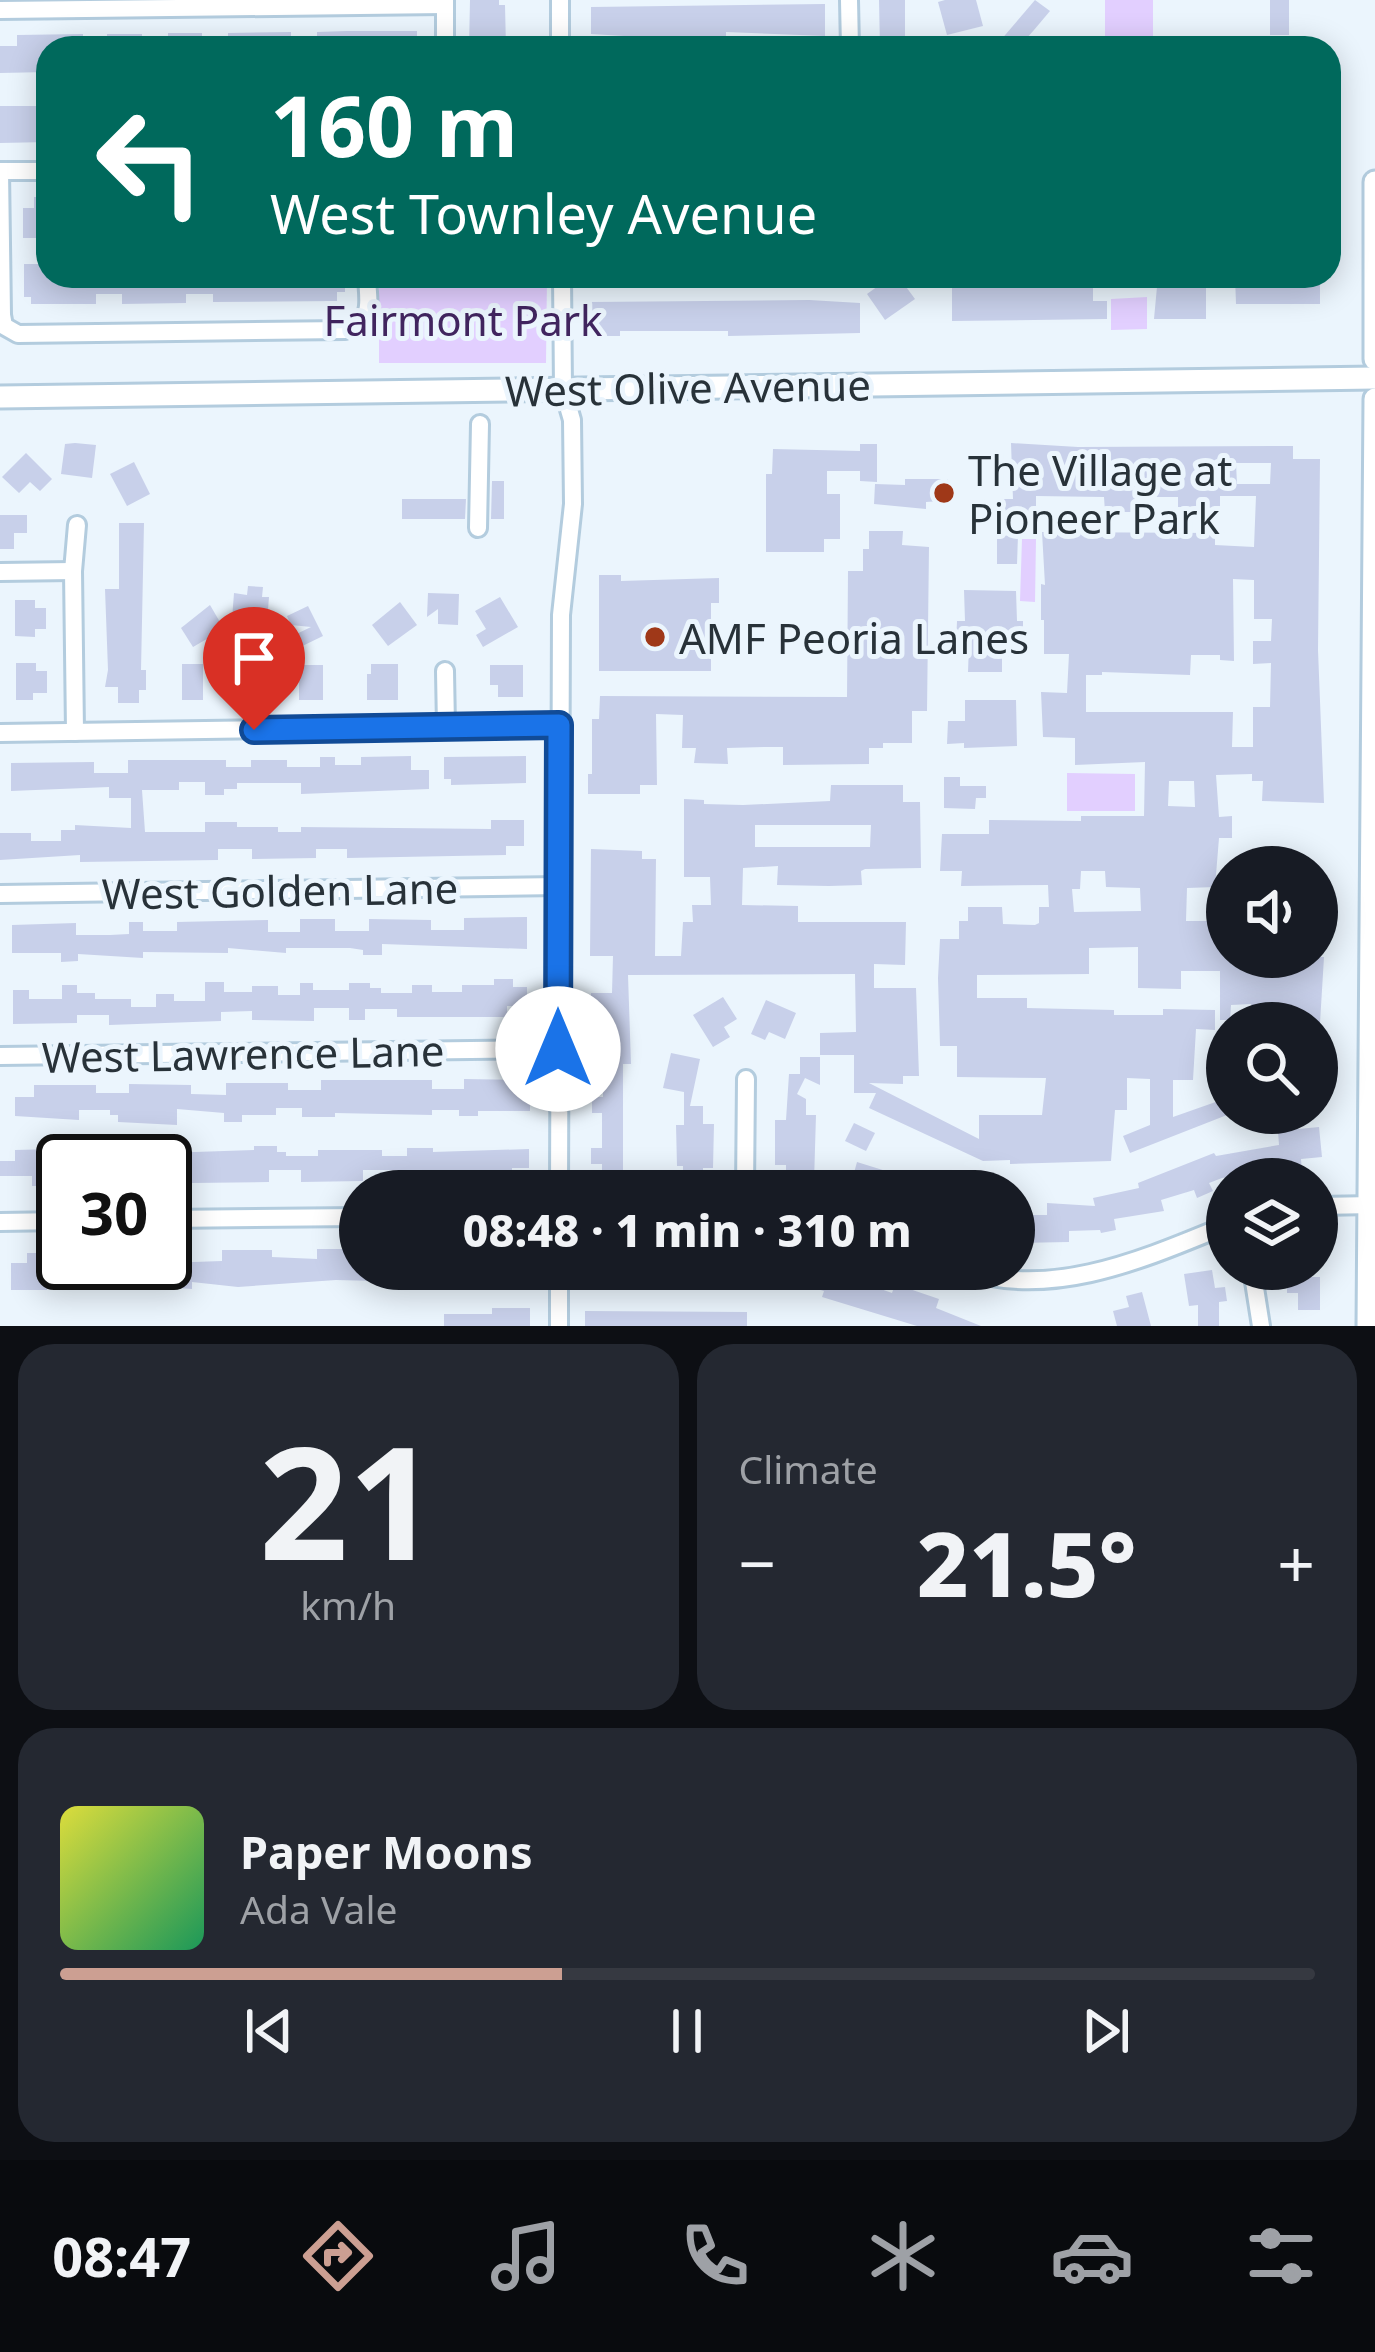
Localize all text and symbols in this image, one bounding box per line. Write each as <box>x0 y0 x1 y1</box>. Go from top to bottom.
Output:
text: 160 m <box>270 67 518 182</box>
icon: left <box>72 84 228 240</box>
text: West Townley Avenue <box>270 176 817 250</box>
park label: Fairmont Park <box>323 291 603 348</box>
street label: West Olive Avenue <box>505 355 871 419</box>
place label: The Village at Pioneer Park <box>968 441 1232 546</box>
marker: The Village at Pioneer Park <box>931 480 957 506</box>
pin <box>203 607 305 730</box>
place label: AMF Peoria Lanes <box>679 609 1029 666</box>
marker: AMF Peoria Lanes <box>642 624 668 650</box>
icon: arrive <box>221 625 287 691</box>
map controls <box>1206 846 1338 1290</box>
button: sound <box>1206 846 1338 978</box>
street label: West Golden Lane <box>101 858 459 922</box>
position arrow <box>495 986 621 1112</box>
button: search <box>1206 1002 1338 1134</box>
street label: West Lawrence Lane <box>41 1021 445 1085</box>
speed limit sign: 30 <box>36 1134 192 1290</box>
button: layers <box>1206 1158 1338 1290</box>
text: 08:48 · 1 min · 310 m <box>462 1199 912 1260</box>
text: 21 <box>259 1393 437 1606</box>
text: Climate <box>739 1442 878 1495</box>
text: 21.5° <box>917 1501 1137 1623</box>
text: − <box>739 1517 776 1607</box>
text: + <box>1277 1517 1315 1607</box>
text: km/h <box>300 1578 396 1631</box>
text: Paper Moons <box>240 1821 533 1882</box>
text: Ada Vale <box>240 1882 397 1935</box>
icon: previous <box>236 1998 302 2064</box>
icon: pause <box>654 1998 720 2064</box>
icon: next <box>1073 1998 1139 2064</box>
icon: directions <box>296 2214 380 2298</box>
icon: music <box>484 2214 568 2298</box>
icon: phone <box>673 2214 757 2298</box>
icon: climate <box>861 2214 945 2298</box>
icon: car <box>1050 2214 1134 2298</box>
icon: filters <box>1239 2214 1323 2298</box>
text: 08:47 <box>52 2219 191 2293</box>

